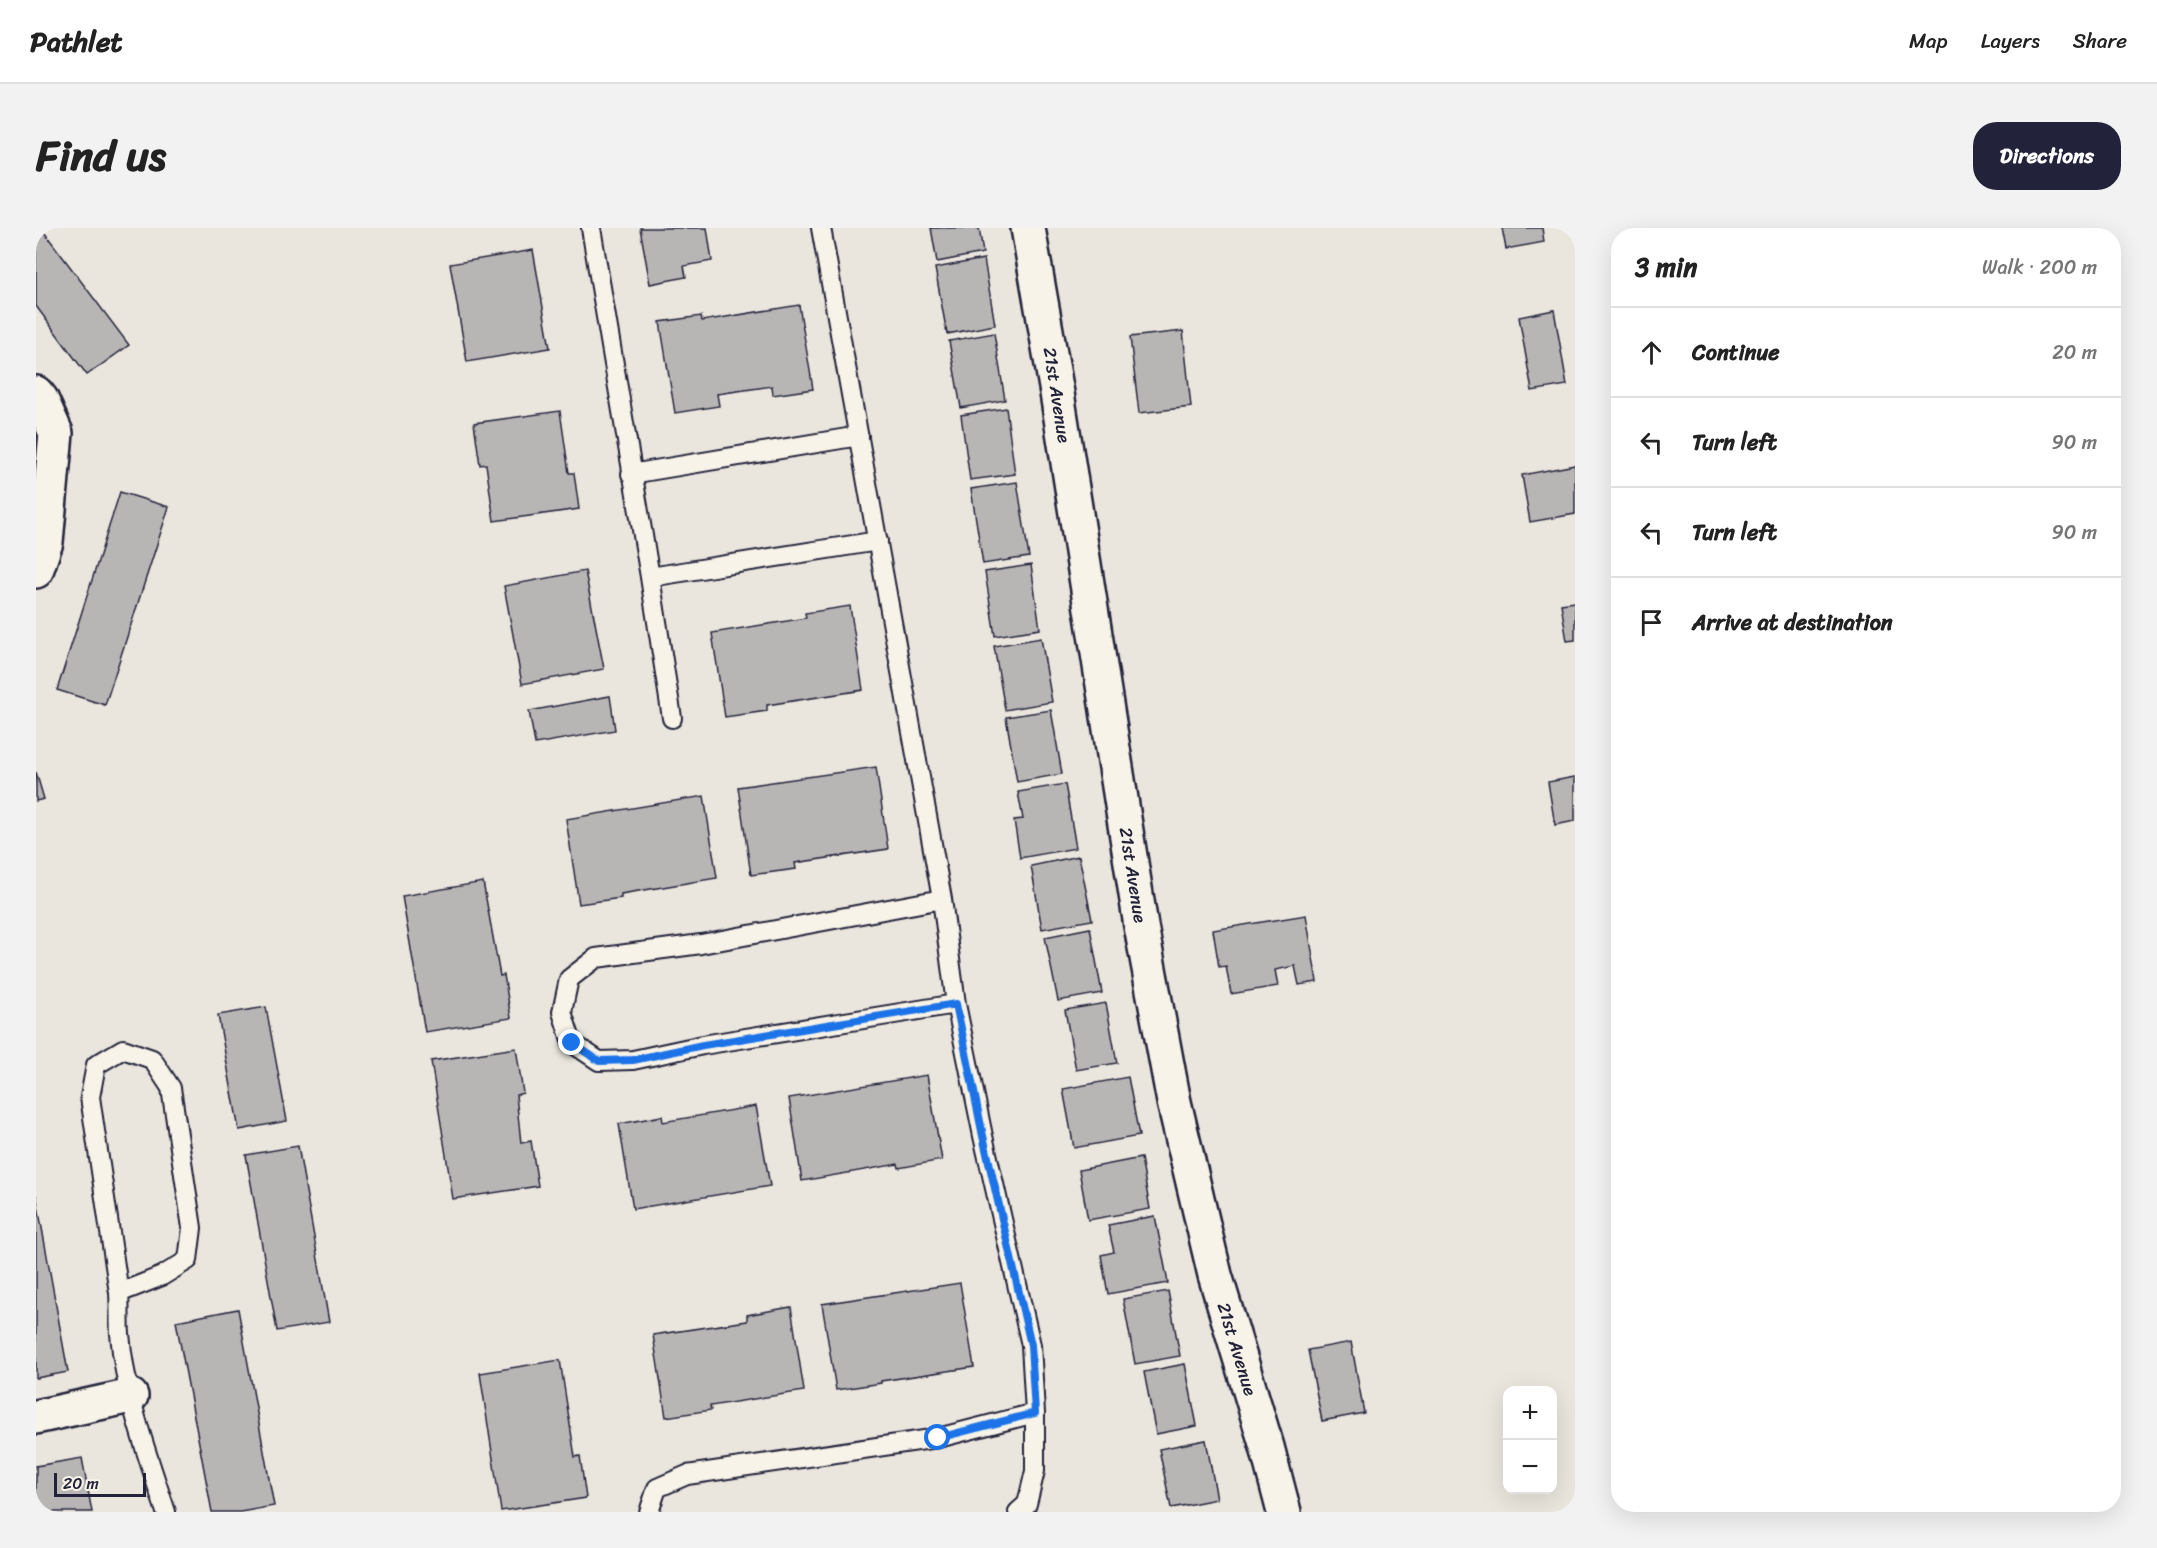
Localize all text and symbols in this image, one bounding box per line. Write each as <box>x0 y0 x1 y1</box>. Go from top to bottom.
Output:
text: Pathlet <box>30 17 123 66</box>
text: Map <box>1909 22 1948 60</box>
text: Layers <box>1981 22 2040 60</box>
text: Share <box>2073 22 2127 60</box>
text: Find us <box>36 119 166 193</box>
button: Directions <box>1973 122 2121 190</box>
text: 3 min <box>1635 244 1697 290</box>
text: Walk · 200 m <box>1982 250 2097 285</box>
text: Continue <box>1692 333 1780 372</box>
text: 20 m <box>2052 335 2097 370</box>
icon: ahead <box>1635 336 1668 369</box>
street label: 21st Avenue <box>1034 345 1080 445</box>
text: Turn left <box>1692 423 1777 462</box>
text: 90 m <box>2052 425 2097 460</box>
icon: left <box>1635 426 1668 459</box>
text: Turn left <box>1692 513 1777 552</box>
text: 90 m <box>2052 515 2097 550</box>
icon: left <box>1635 516 1668 549</box>
text: Arrive at destination <box>1692 603 1893 642</box>
icon: arrive <box>1635 606 1668 639</box>
street label: 21st Avenue <box>1110 825 1156 925</box>
route end <box>558 1029 584 1055</box>
street label: 21st Avenue <box>1208 1298 1266 1400</box>
map controls <box>1503 1386 1557 1494</box>
button: + <box>1503 1386 1557 1440</box>
route start <box>924 1424 950 1450</box>
button: − <box>1503 1440 1557 1494</box>
text: 20 m <box>63 1469 99 1498</box>
scale bar <box>54 1470 146 1498</box>

